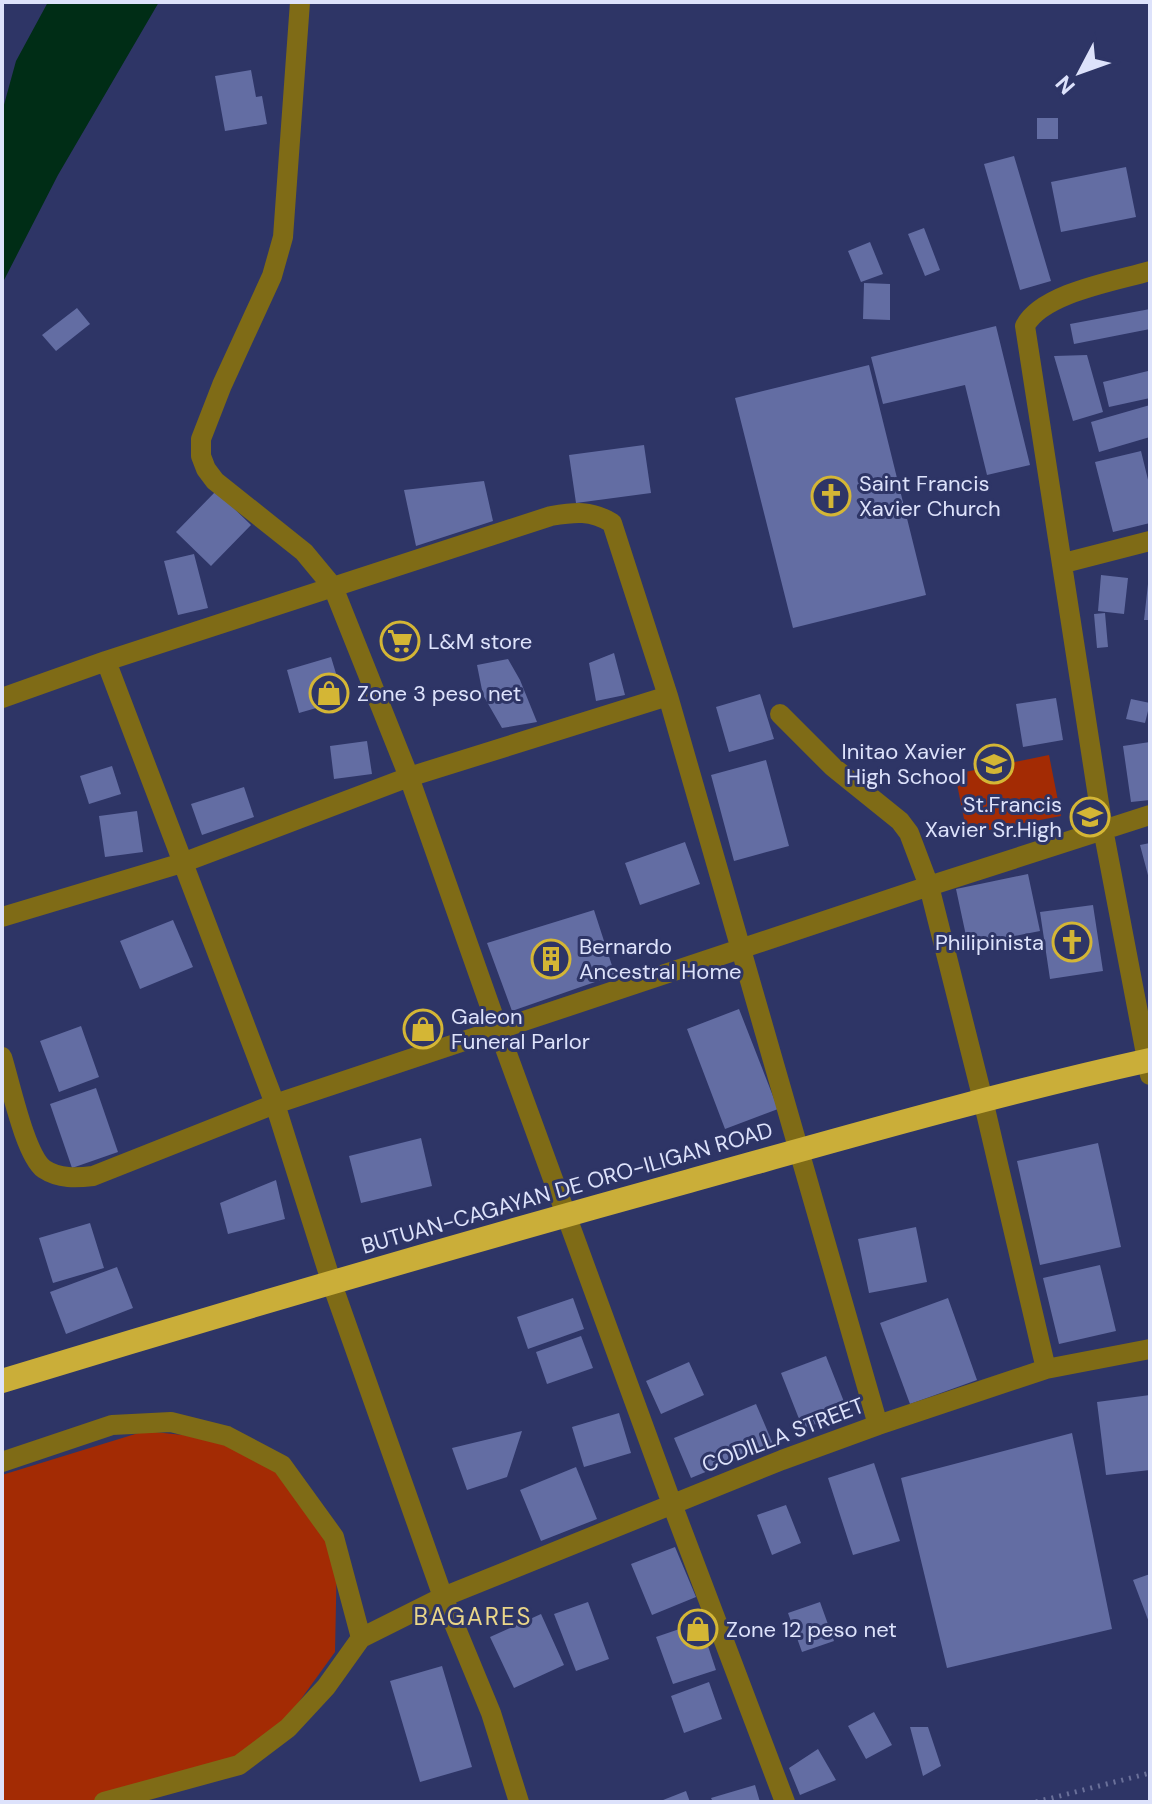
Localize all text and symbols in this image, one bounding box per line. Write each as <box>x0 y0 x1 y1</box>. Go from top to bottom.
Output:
north arrow <box>1040 32 1120 112</box>
text: N <box>1049 69 1081 100</box>
place label: Saint Francis Xavier Church <box>859 469 1001 523</box>
church icon: Saint Francis Xavier Church <box>810 475 852 517</box>
supermarket icon: L&M store <box>379 620 421 662</box>
place label: L&M store <box>428 627 532 656</box>
shop icon: Zone 3 peso net <box>308 672 350 714</box>
place label: Zone 3 peso net <box>357 679 521 708</box>
place label: Initao Xavier High School <box>842 737 966 791</box>
school or university icon: Initao Xavier High School <box>973 743 1015 785</box>
place label: St.Francis Xavier Sr.High <box>925 790 1062 844</box>
school or university icon: St.Francis Xavier Sr.High <box>1069 796 1111 838</box>
church icon: Philipinista <box>1051 921 1093 963</box>
place label: Philipinista <box>935 928 1044 957</box>
place label: Bernardo Ancestral Home <box>579 932 742 986</box>
building icon: Bernardo Ancestral Home <box>530 938 572 980</box>
place label: Galeon Funeral Parlor <box>451 1002 590 1056</box>
shop icon: Galeon Funeral Parlor <box>402 1008 444 1050</box>
street label: BUTUAN-CAGAYAN DE ORO-ILIGAN ROAD <box>358 1115 776 1261</box>
street label: CODILLA STREET <box>698 1391 868 1479</box>
district label: BAGARES <box>413 1601 533 1632</box>
shop icon: Zone 12 peso net <box>677 1608 719 1650</box>
place label: Zone 12 peso net <box>726 1615 897 1644</box>

